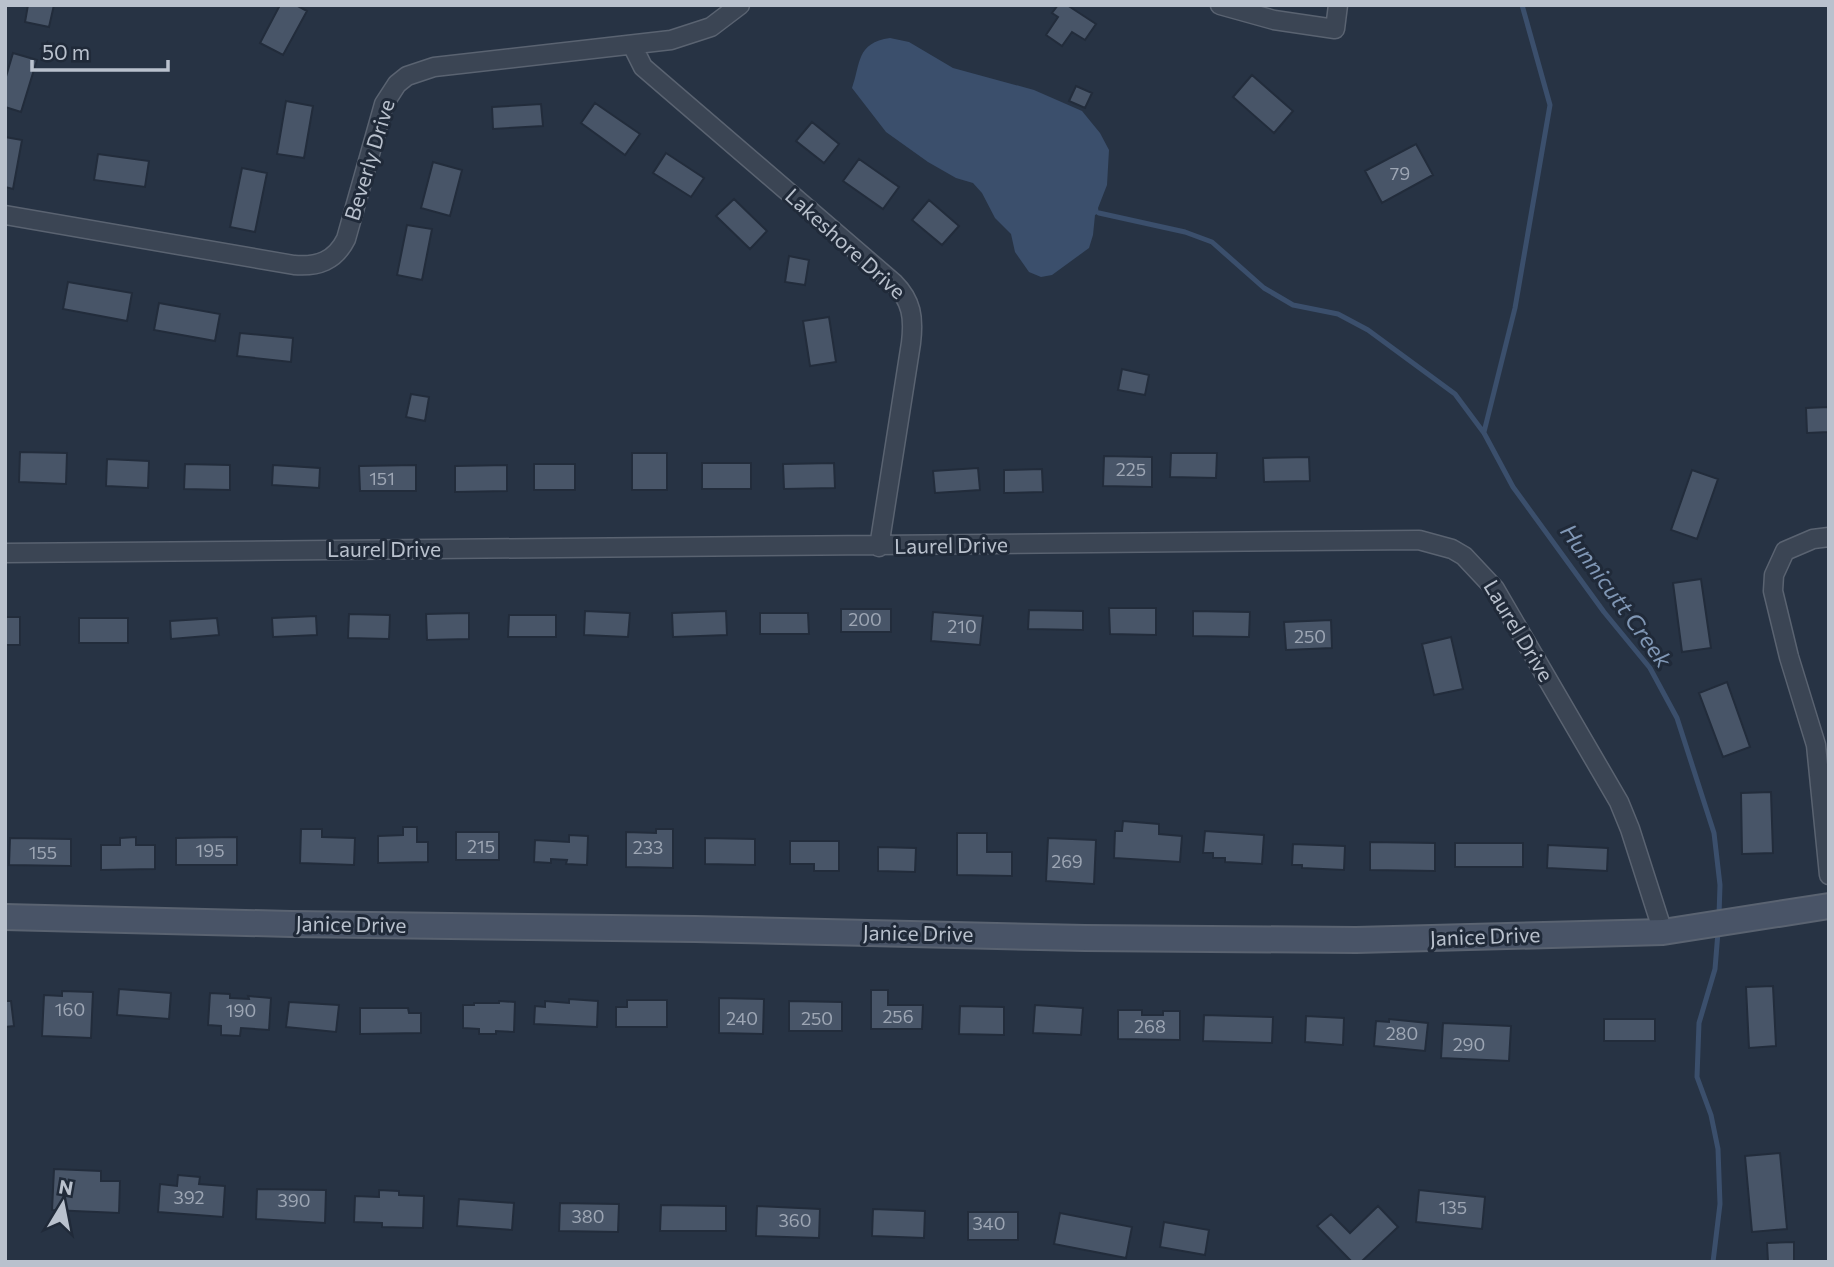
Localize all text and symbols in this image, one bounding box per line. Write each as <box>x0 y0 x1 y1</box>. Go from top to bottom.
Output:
scale bar <box>32 28 168 72</box>
text: 50 m <box>42 39 90 64</box>
street label: Beverly Drive <box>338 96 399 223</box>
house number: 79 <box>1390 162 1410 184</box>
street label: Lakeshore Drive <box>781 182 911 303</box>
house number: 225 <box>1116 458 1146 480</box>
house number: 151 <box>369 467 395 489</box>
water label: Hunnicutt Creek <box>1555 518 1679 673</box>
street label: Laurel Drive <box>894 531 1008 558</box>
street label: Laurel Drive <box>327 536 441 561</box>
street label: Laurel Drive <box>1479 575 1559 685</box>
house number: 200 <box>848 608 882 630</box>
house number: 210 <box>947 615 977 637</box>
house number: 250 <box>1294 625 1326 647</box>
house number: 215 <box>467 835 495 857</box>
house number: 233 <box>633 836 663 858</box>
house number: 195 <box>196 839 224 861</box>
house number: 155 <box>29 841 57 863</box>
house number: 269 <box>1051 850 1083 872</box>
street label: Janice Drive <box>295 910 407 937</box>
street label: Janice Drive <box>862 919 974 946</box>
street label: Janice Drive <box>1429 921 1541 950</box>
house number: 160 <box>55 998 85 1020</box>
house number: 190 <box>226 999 256 1021</box>
house number: 256 <box>882 1005 914 1027</box>
house number: 240 <box>726 1007 758 1029</box>
house number: 250 <box>801 1007 833 1029</box>
house number: 268 <box>1134 1015 1166 1037</box>
house number: 280 <box>1386 1022 1418 1044</box>
house number: 290 <box>1453 1033 1485 1055</box>
north arrow <box>28 1169 98 1239</box>
text: N <box>57 1174 75 1199</box>
house number: 392 <box>173 1186 205 1208</box>
house number: 390 <box>278 1189 310 1211</box>
house number: 135 <box>1439 1196 1467 1218</box>
house number: 380 <box>572 1205 604 1227</box>
house number: 360 <box>779 1209 811 1231</box>
house number: 340 <box>973 1212 1005 1234</box>

